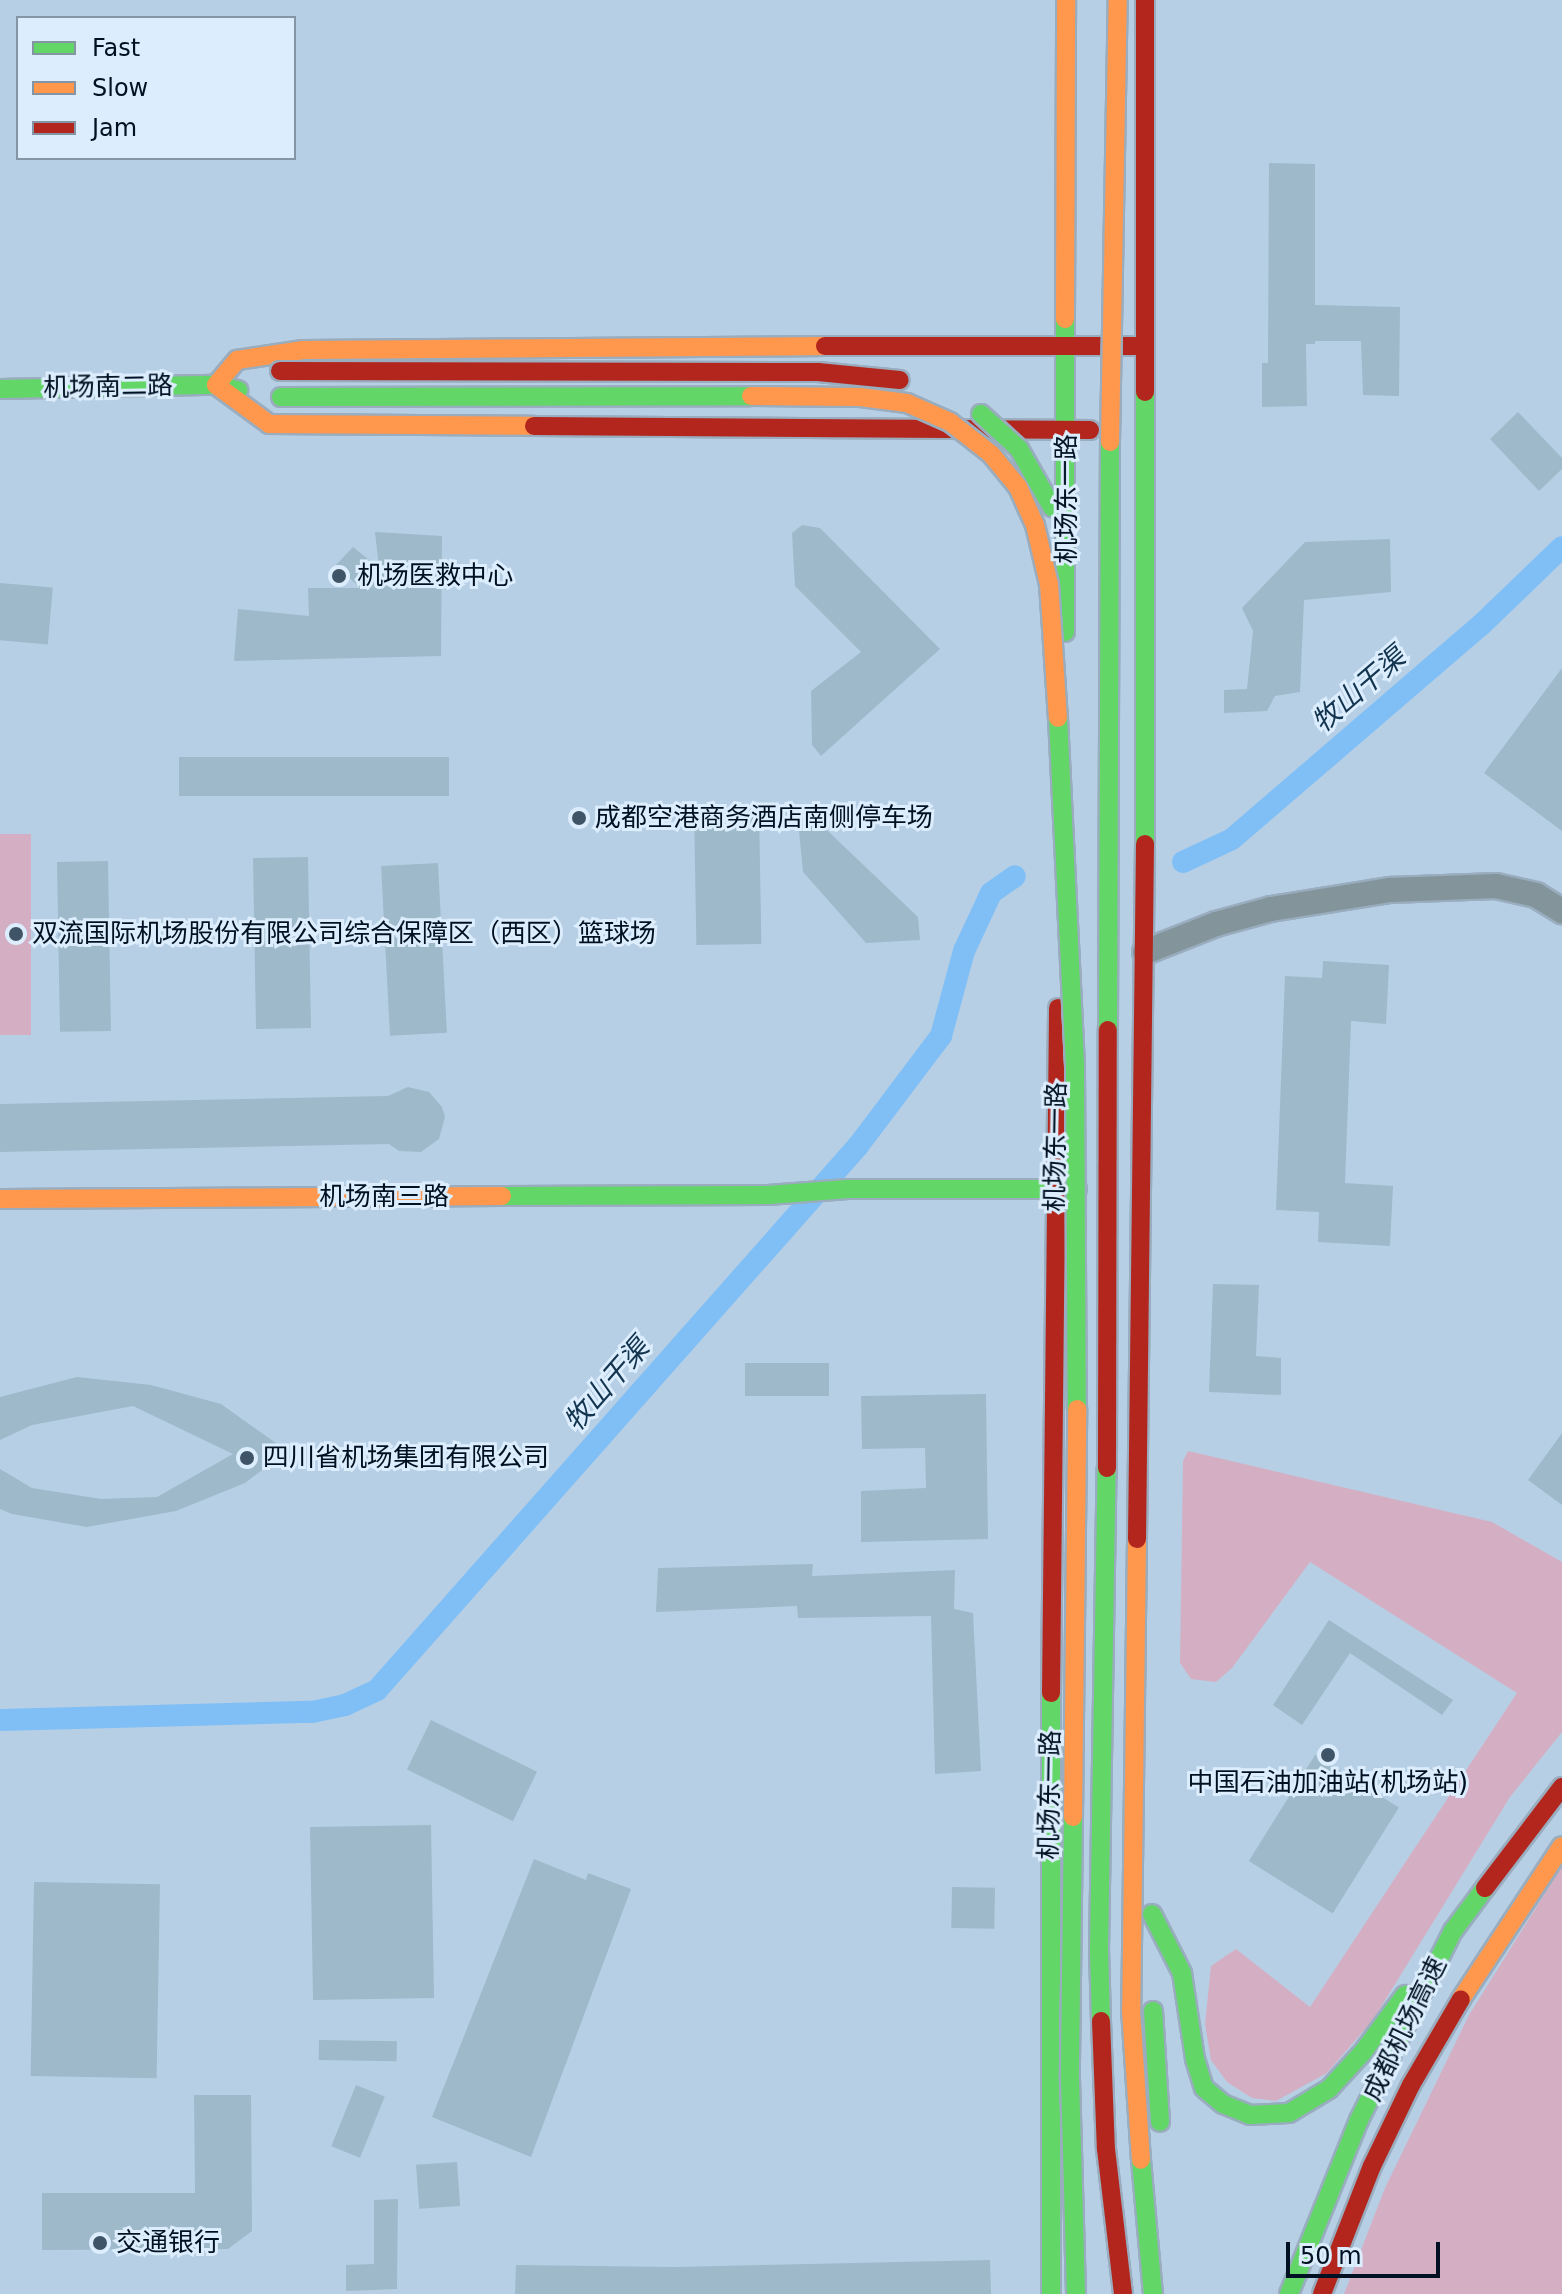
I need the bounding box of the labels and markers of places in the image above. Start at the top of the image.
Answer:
place label: 机场医救中心 [357,560,513,592]
marker: 机场医救中心 [328,565,350,587]
place label: 成都空港商务酒店南侧停车场 [595,802,933,834]
marker: 成都空港商务酒店南侧停车场 [570,809,588,827]
place label: 双流国际机场股份有限公司综合保障区（西区）篮球场 [32,918,656,950]
marker: 双流国际机场股份有限公司综合保障区（西区）篮球场 [7,925,25,943]
place label: 四川省机场集团有限公司 [263,1442,549,1474]
marker: 四川省机场集团有限公司 [238,1449,256,1467]
marker: 中国石油加油站(机场站) [1319,1746,1337,1764]
place label: 中国石油加油站(机场站) [1188,1767,1468,1799]
place label: 交通银行 [116,2227,220,2259]
marker: 交通银行 [91,2234,109,2252]

